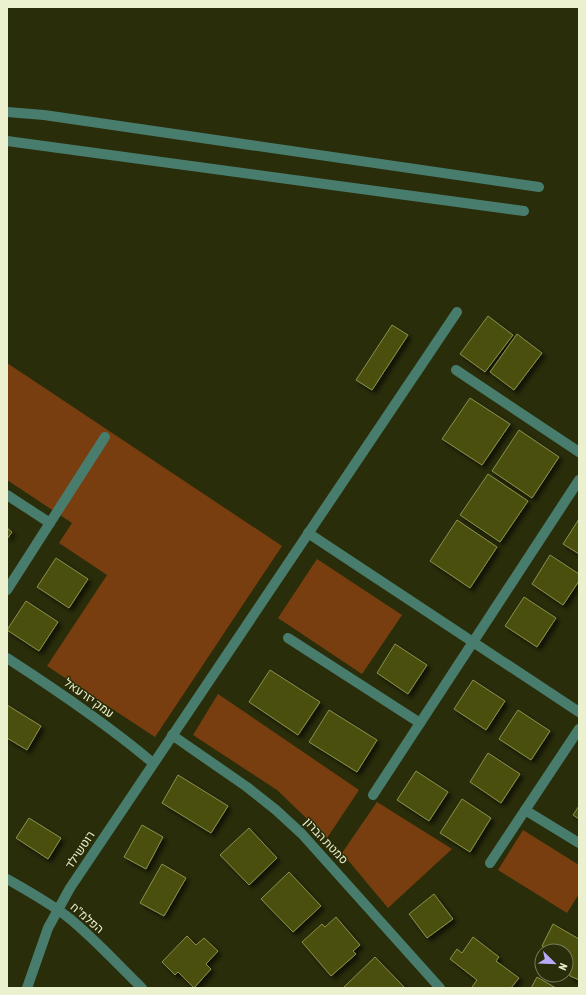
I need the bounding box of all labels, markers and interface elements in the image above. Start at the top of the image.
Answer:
street label: עמק יזרעאל [61,675,117,721]
street label: סמטת הברון [301,815,351,867]
street label: רוטשילד [62,829,98,871]
street label: הפלמ"ח [67,900,107,936]
north arrow [534,943,574,983]
text: N [556,962,570,972]

